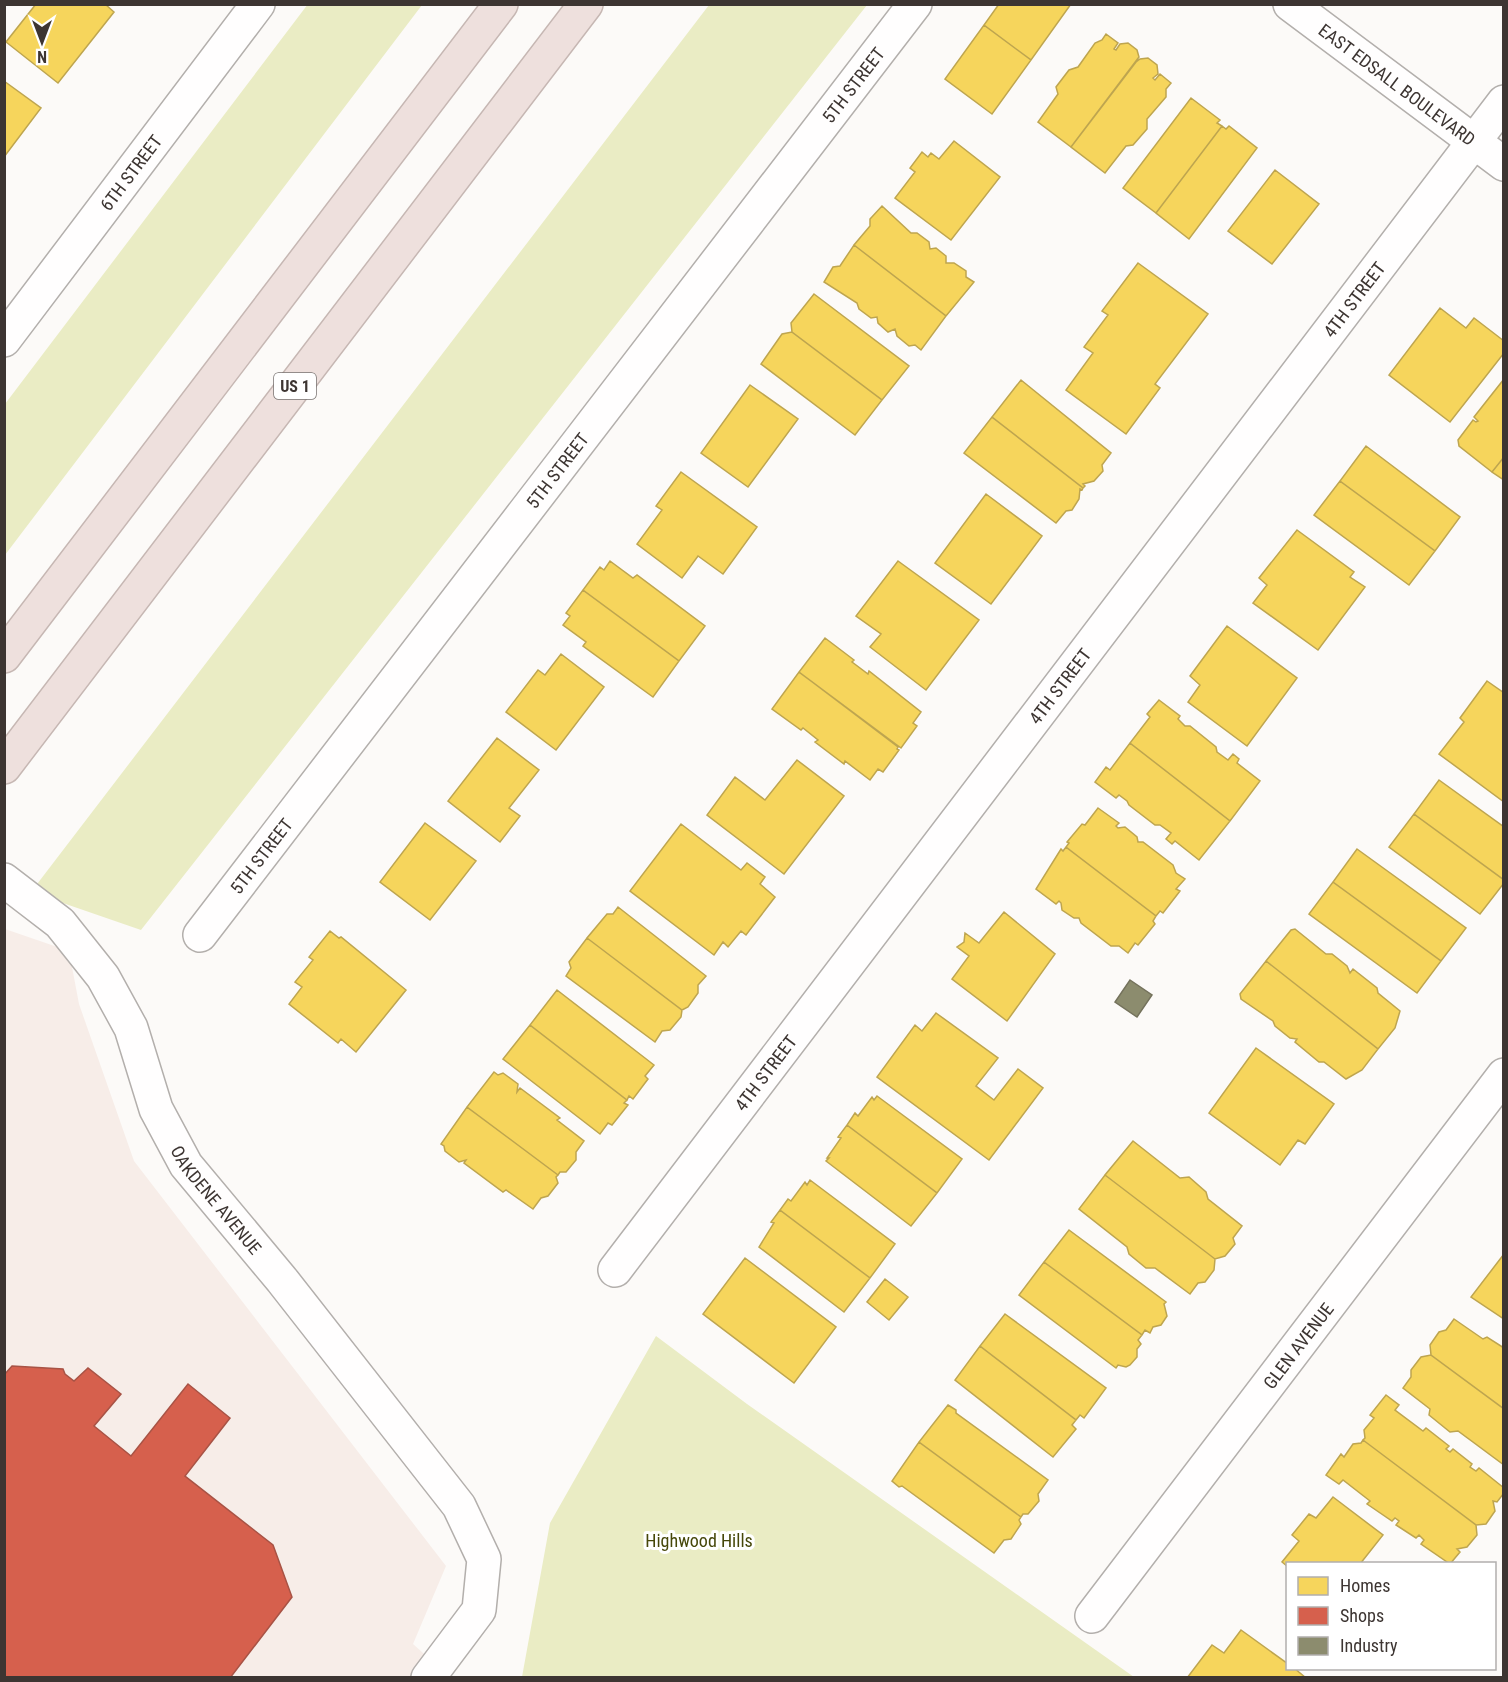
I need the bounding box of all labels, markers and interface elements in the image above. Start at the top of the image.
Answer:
north arrow [12,12,72,72]
street label: EAST EDSALL BOULEVARD [1315,19,1480,150]
street label: 5TH STREET [817,43,888,127]
text: N [37,47,47,66]
street label: 6TH STREET [95,131,166,214]
street label: 4TH STREET [1318,257,1389,341]
road number: US 1 [274,373,316,399]
street label: 5TH STREET [521,428,592,512]
street label: 4TH STREET [1024,644,1095,728]
street label: 5TH STREET [225,814,296,898]
street label: 4TH STREET [730,1031,801,1115]
street label: OAKDENE AVENUE [167,1142,266,1258]
street label: GLEN AVENUE [1259,1298,1337,1393]
park label: Highwood Hills [645,1530,753,1551]
legend [1286,1562,1496,1670]
text: Homes [1340,1575,1390,1596]
text: Shops [1340,1605,1384,1626]
text: Industry [1340,1635,1398,1656]

